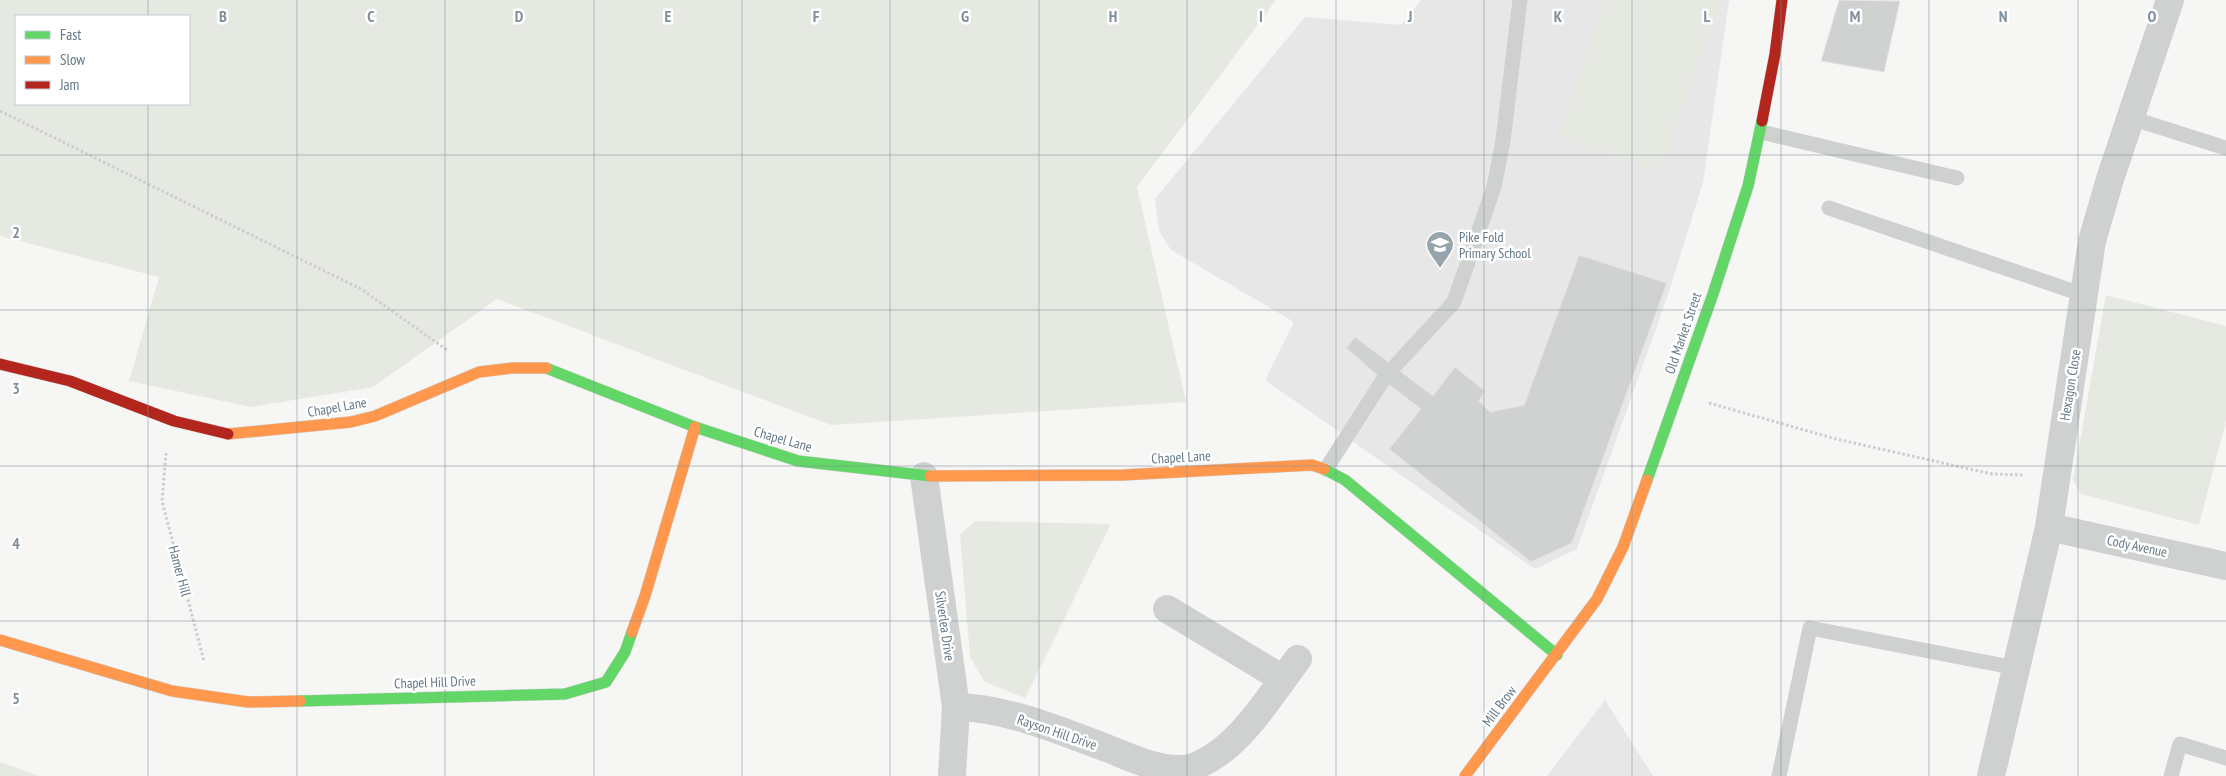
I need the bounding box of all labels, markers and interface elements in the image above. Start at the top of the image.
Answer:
text: B [219,6,227,26]
text: C [367,6,375,26]
text: D [515,6,524,26]
text: E [665,6,672,26]
text: F [813,6,820,26]
text: G [961,6,969,26]
text: H [1109,6,1117,26]
text: I [1259,6,1263,26]
text: J [1407,6,1412,26]
text: K [1554,6,1563,26]
text: L [1704,6,1711,26]
text: M [1850,6,1860,26]
text: N [1999,6,2007,26]
text: O [2148,6,2157,26]
legend [15,15,190,105]
text: Fast [60,25,81,44]
text: Slow [60,50,85,69]
text: Jam [59,75,79,94]
text: 2 [12,222,20,242]
place label: Pike Fold Primary School [1459,228,1531,262]
school or university icon: Pike Fold Primary School [1425,230,1455,269]
street label: Old Market Street [1661,290,1705,376]
street label: Hexagon Close [2055,348,2085,422]
text: 3 [12,378,20,398]
street label: Chapel Lane [306,393,368,421]
street label: Chapel Lane [752,422,814,456]
street label: Chapel Lane [1151,446,1211,468]
street label: Cody Avenue [2105,531,2169,561]
text: 4 [12,533,20,553]
street label: Hamer Hill [165,544,196,599]
street label: Silverlea Drive [931,590,959,662]
street label: Chapel Hill Drive [394,672,476,692]
street label: Mill Brow [1478,682,1520,730]
text: 5 [12,688,20,708]
street label: Rayson Hill Drive [1015,710,1099,754]

